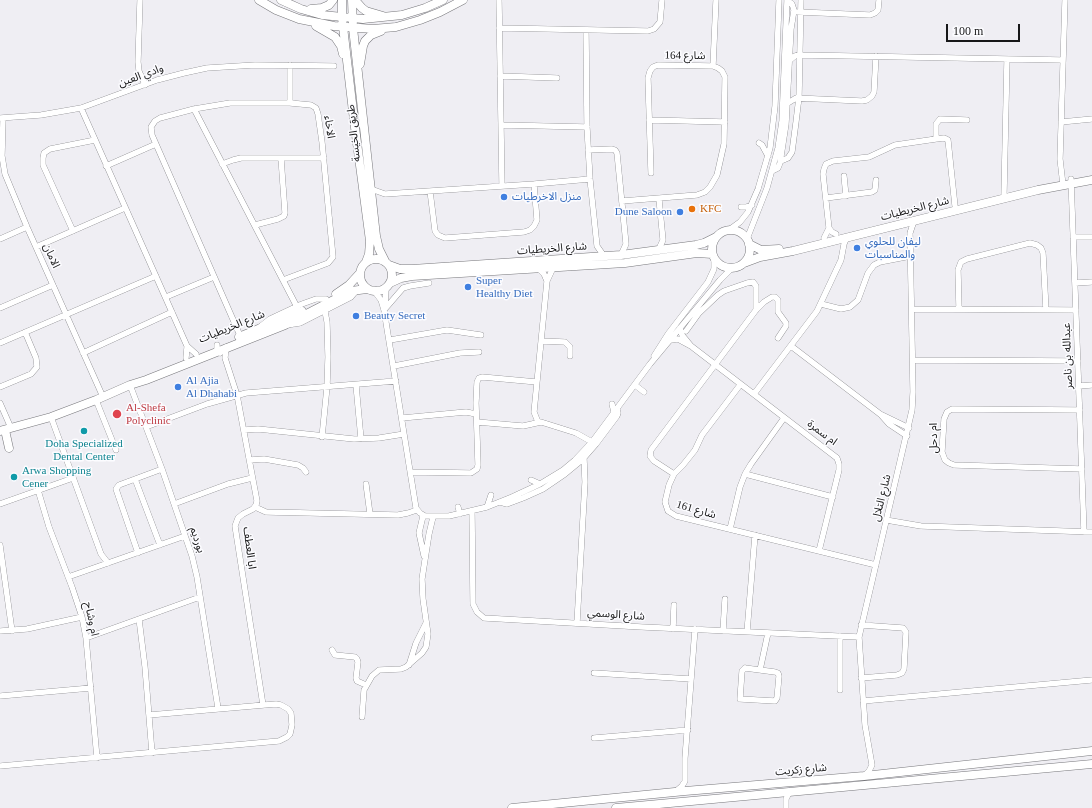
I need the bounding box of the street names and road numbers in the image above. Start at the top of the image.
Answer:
street label: شارع 164 [665,49,705,63]
street label: وادي العين [117,62,165,90]
street label: طريق الخيسة [344,104,364,162]
street label: الاخاء [321,115,337,139]
street label: شارع الخريطيات [879,194,951,224]
street label: شارع الخريطيات [517,240,587,258]
street label: الامان [40,242,62,270]
street label: شارع الخريطيات [197,308,267,346]
street label: عبدالله بن ناصر [1060,323,1076,389]
street label: ام سمرة [804,417,840,449]
street label: ام دحل [927,423,941,453]
street label: شارع التلال [870,473,894,523]
street label: شارع 161 [675,498,717,522]
street label: بورديم [187,525,207,555]
street label: ابا العطف [240,526,258,570]
street label: ام وشاح [81,601,101,637]
street label: شارع الوسمي [587,606,645,624]
street label: شارع زكريت [775,761,827,779]

